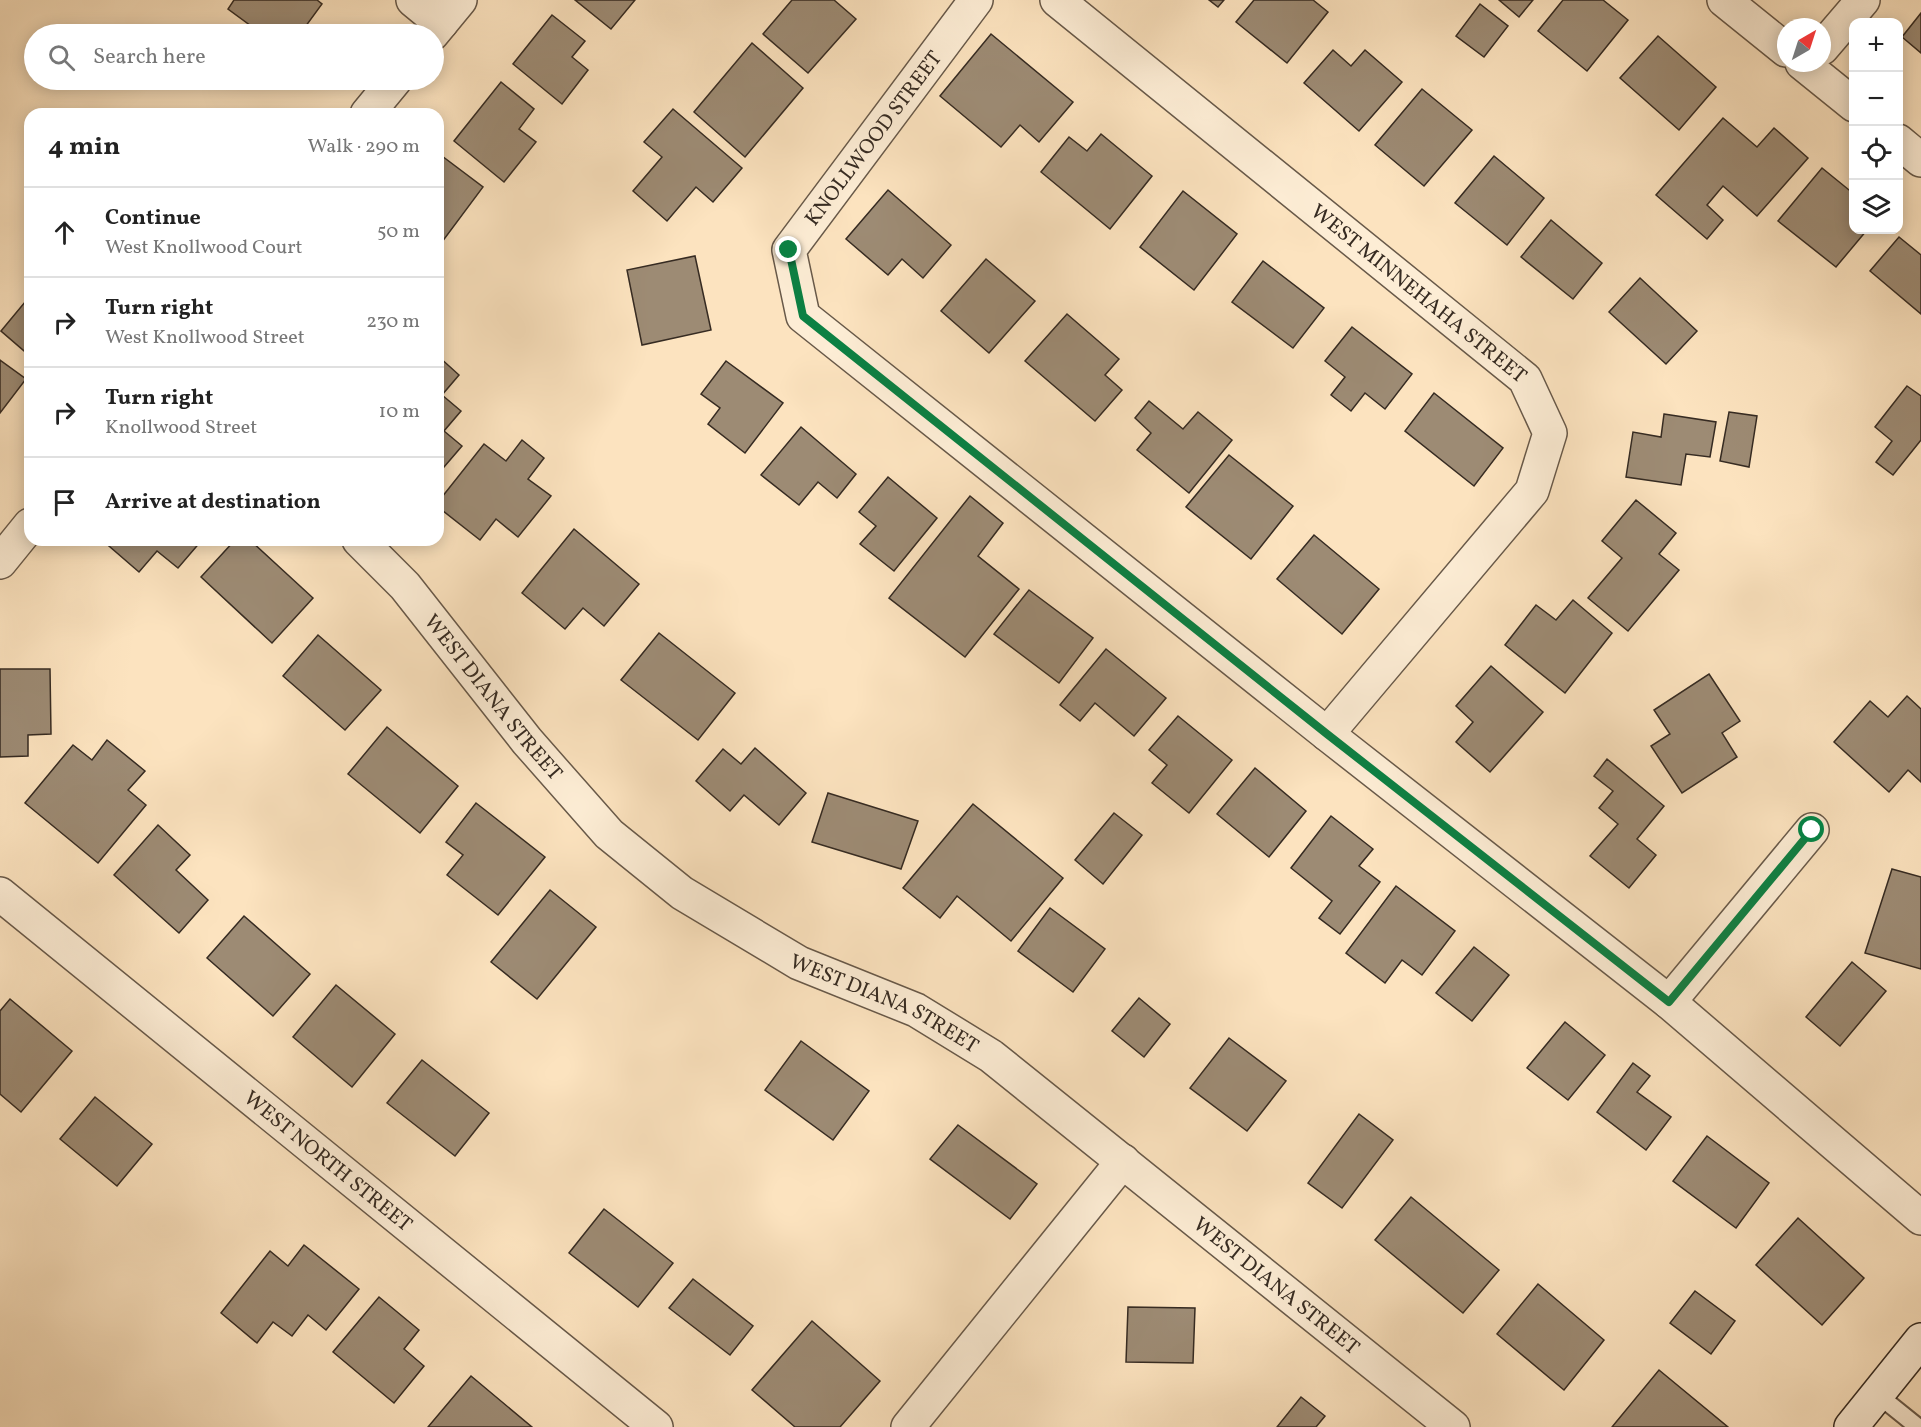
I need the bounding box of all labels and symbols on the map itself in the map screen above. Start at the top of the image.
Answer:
north arrow [1777,18,1831,72]
street label: KNOLLWOOD STREET [799,45,950,232]
street label: WEST MINNEHAHA STREET [1304,198,1532,391]
route end [775,236,801,262]
street label: WEST DIANA STREET [416,609,568,787]
route start [1798,816,1824,842]
street label: WEST DIANA STREET [785,948,984,1061]
street label: WEST NORTH STREET [237,1084,418,1239]
street label: WEST DIANA STREET [1186,1211,1365,1362]

